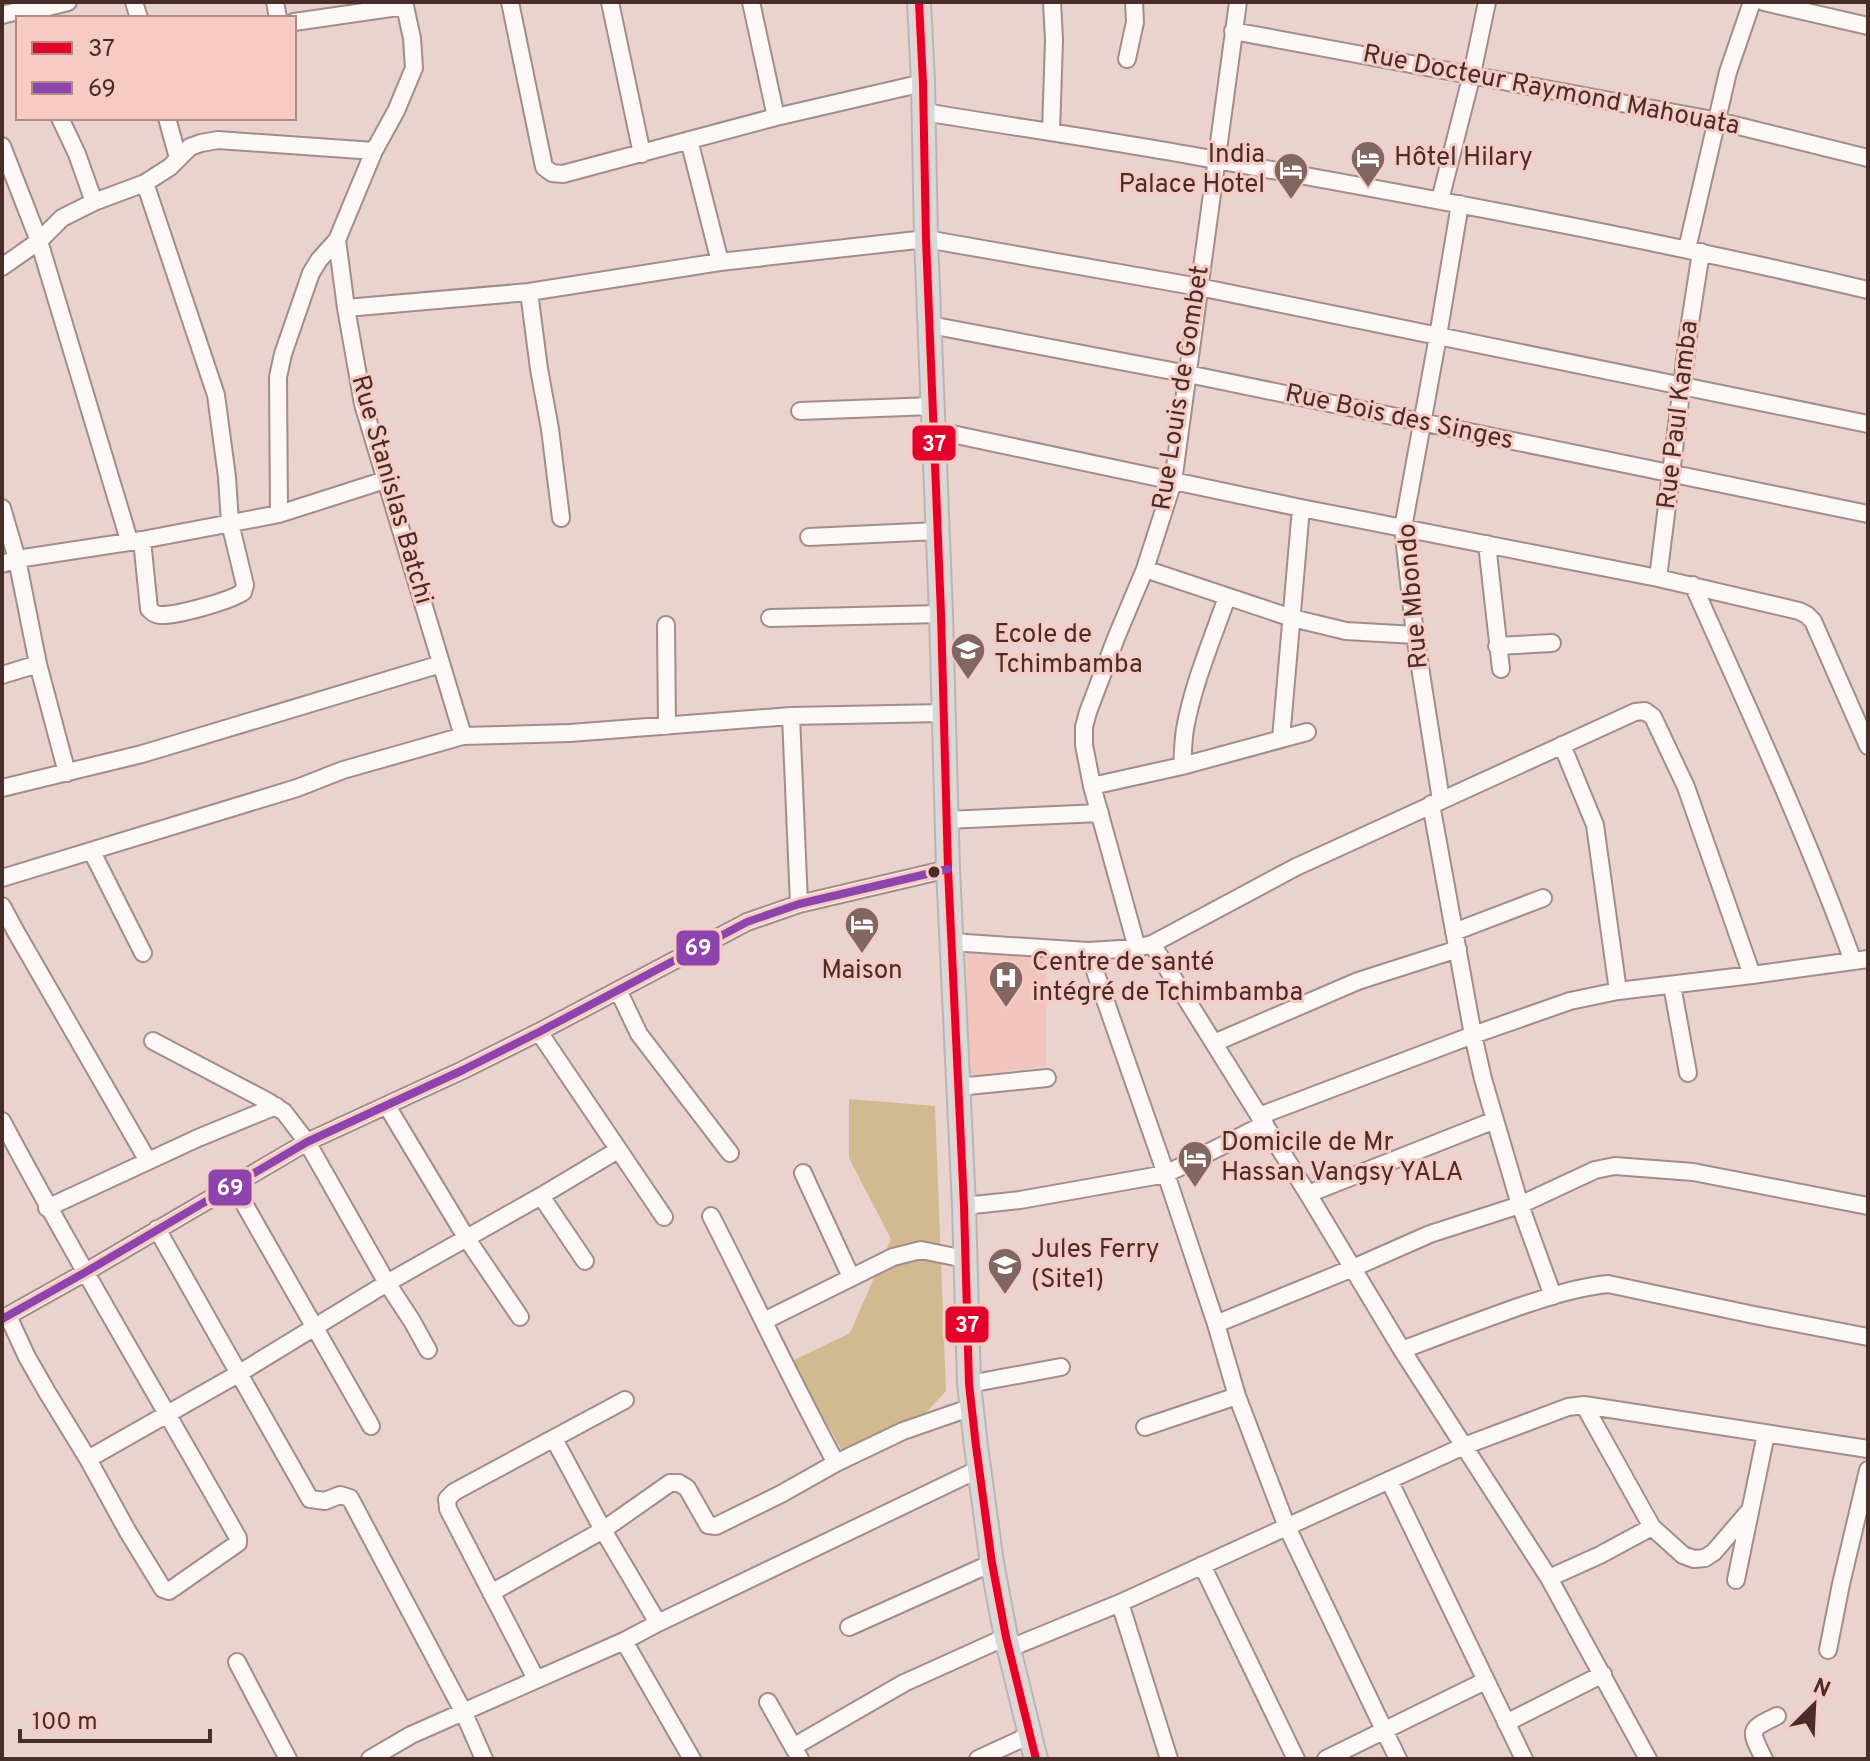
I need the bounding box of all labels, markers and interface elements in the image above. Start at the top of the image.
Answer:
legend [16,16,296,120]
text: 37 [88,35,115,65]
street label: Rue Docteur Raymond Mahouata [1360,38,1742,144]
text: 69 [88,75,116,105]
place label: India Palace Hotel [1118,139,1265,202]
hotel icon: Hôtel Hilary [1349,139,1387,189]
place label: Hôtel Hilary [1394,142,1533,175]
hotel icon: India Palace Hotel [1272,151,1310,201]
street label: Rue Louis de Gombet [1146,263,1218,513]
street label: Rue Paul Kamba [1651,319,1707,511]
street label: Rue Stanislas Batchi [342,372,440,608]
street label: Rue Bois des Singes [1282,378,1516,458]
line badge: 37 [911,424,957,462]
text: 37 [922,432,946,459]
street label: Rue Mbondo [1391,522,1437,670]
place label: Ecole de Tchimbamba [994,619,1143,682]
school or university icon: Ecole de Tchimbamba [949,631,987,681]
unlabelled marker [926,864,942,880]
hotel icon: Maison [843,905,881,955]
line badge: 69 [675,929,721,967]
text: 69 [684,936,712,963]
place label: Centre de santé intégré de Tchimbamba [1032,947,1303,1010]
place label: Maison [821,955,903,988]
hospital icon: Centre de santé intégré de Tchimbamba [987,959,1025,1009]
place label: Domicile de Mr Hassan Vangsy YALA [1221,1127,1463,1190]
hotel icon: Domicile de Mr Hassan Vangsy YALA [1176,1139,1214,1189]
line badge: 69 [207,1168,253,1207]
text: 69 [216,1176,244,1203]
place label: Jules Ferry (Site1) [1031,1234,1160,1297]
school or university icon: Jules Ferry (Site1) [986,1246,1024,1296]
line badge: 37 [944,1305,990,1344]
text: 37 [955,1313,979,1340]
north arrow [1774,1665,1854,1745]
text: N [1808,1673,1834,1705]
scale bar [20,1693,210,1743]
text: 100 m [32,1708,98,1738]

